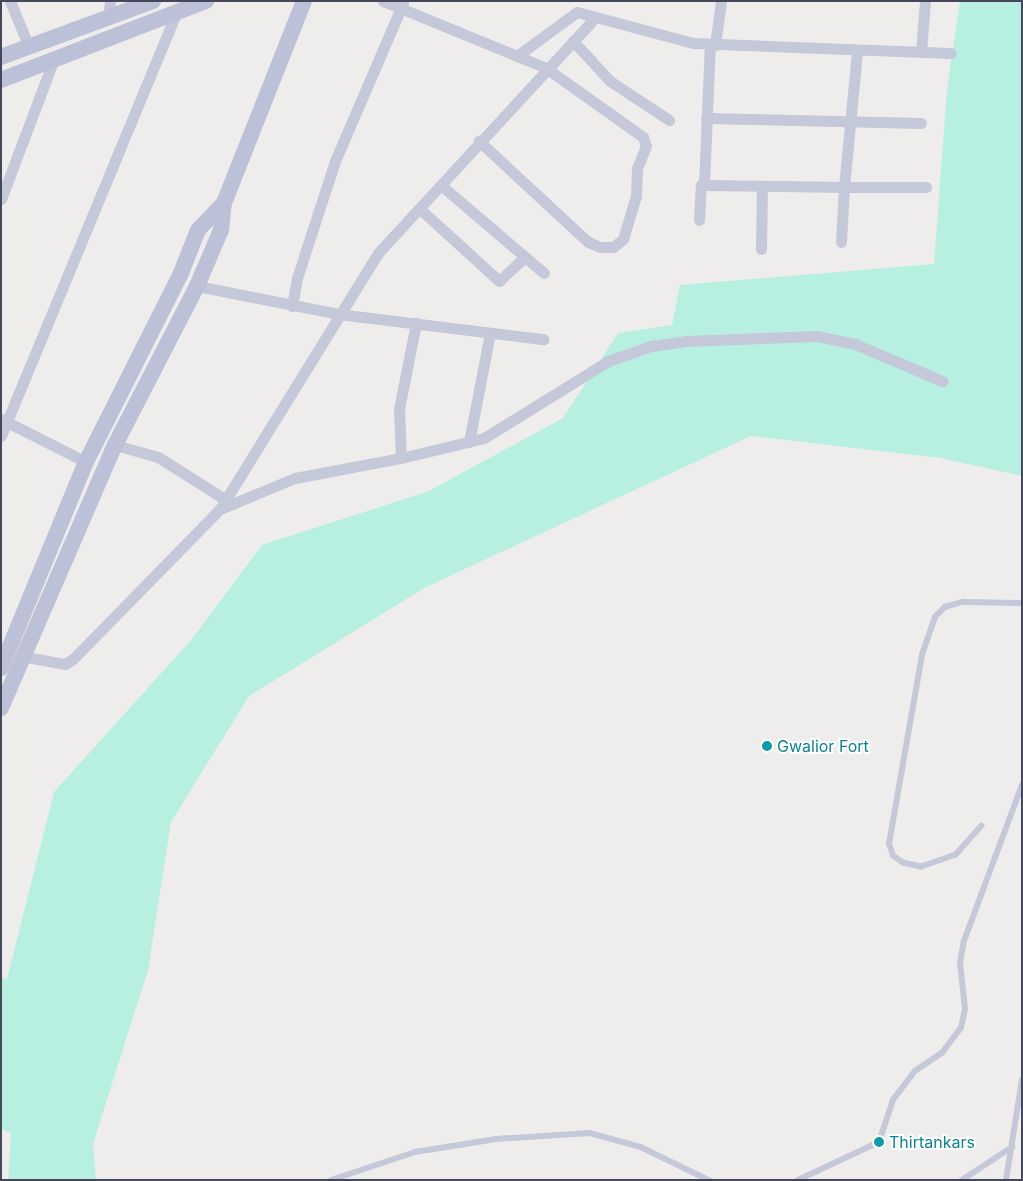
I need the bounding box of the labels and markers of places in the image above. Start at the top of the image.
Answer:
place label: Gwalior Fort [777,736,869,756]
marker: Gwalior Fort [761,740,773,752]
place label: Thirtankars [889,1132,975,1152]
marker: Thirtankars [873,1136,885,1148]

